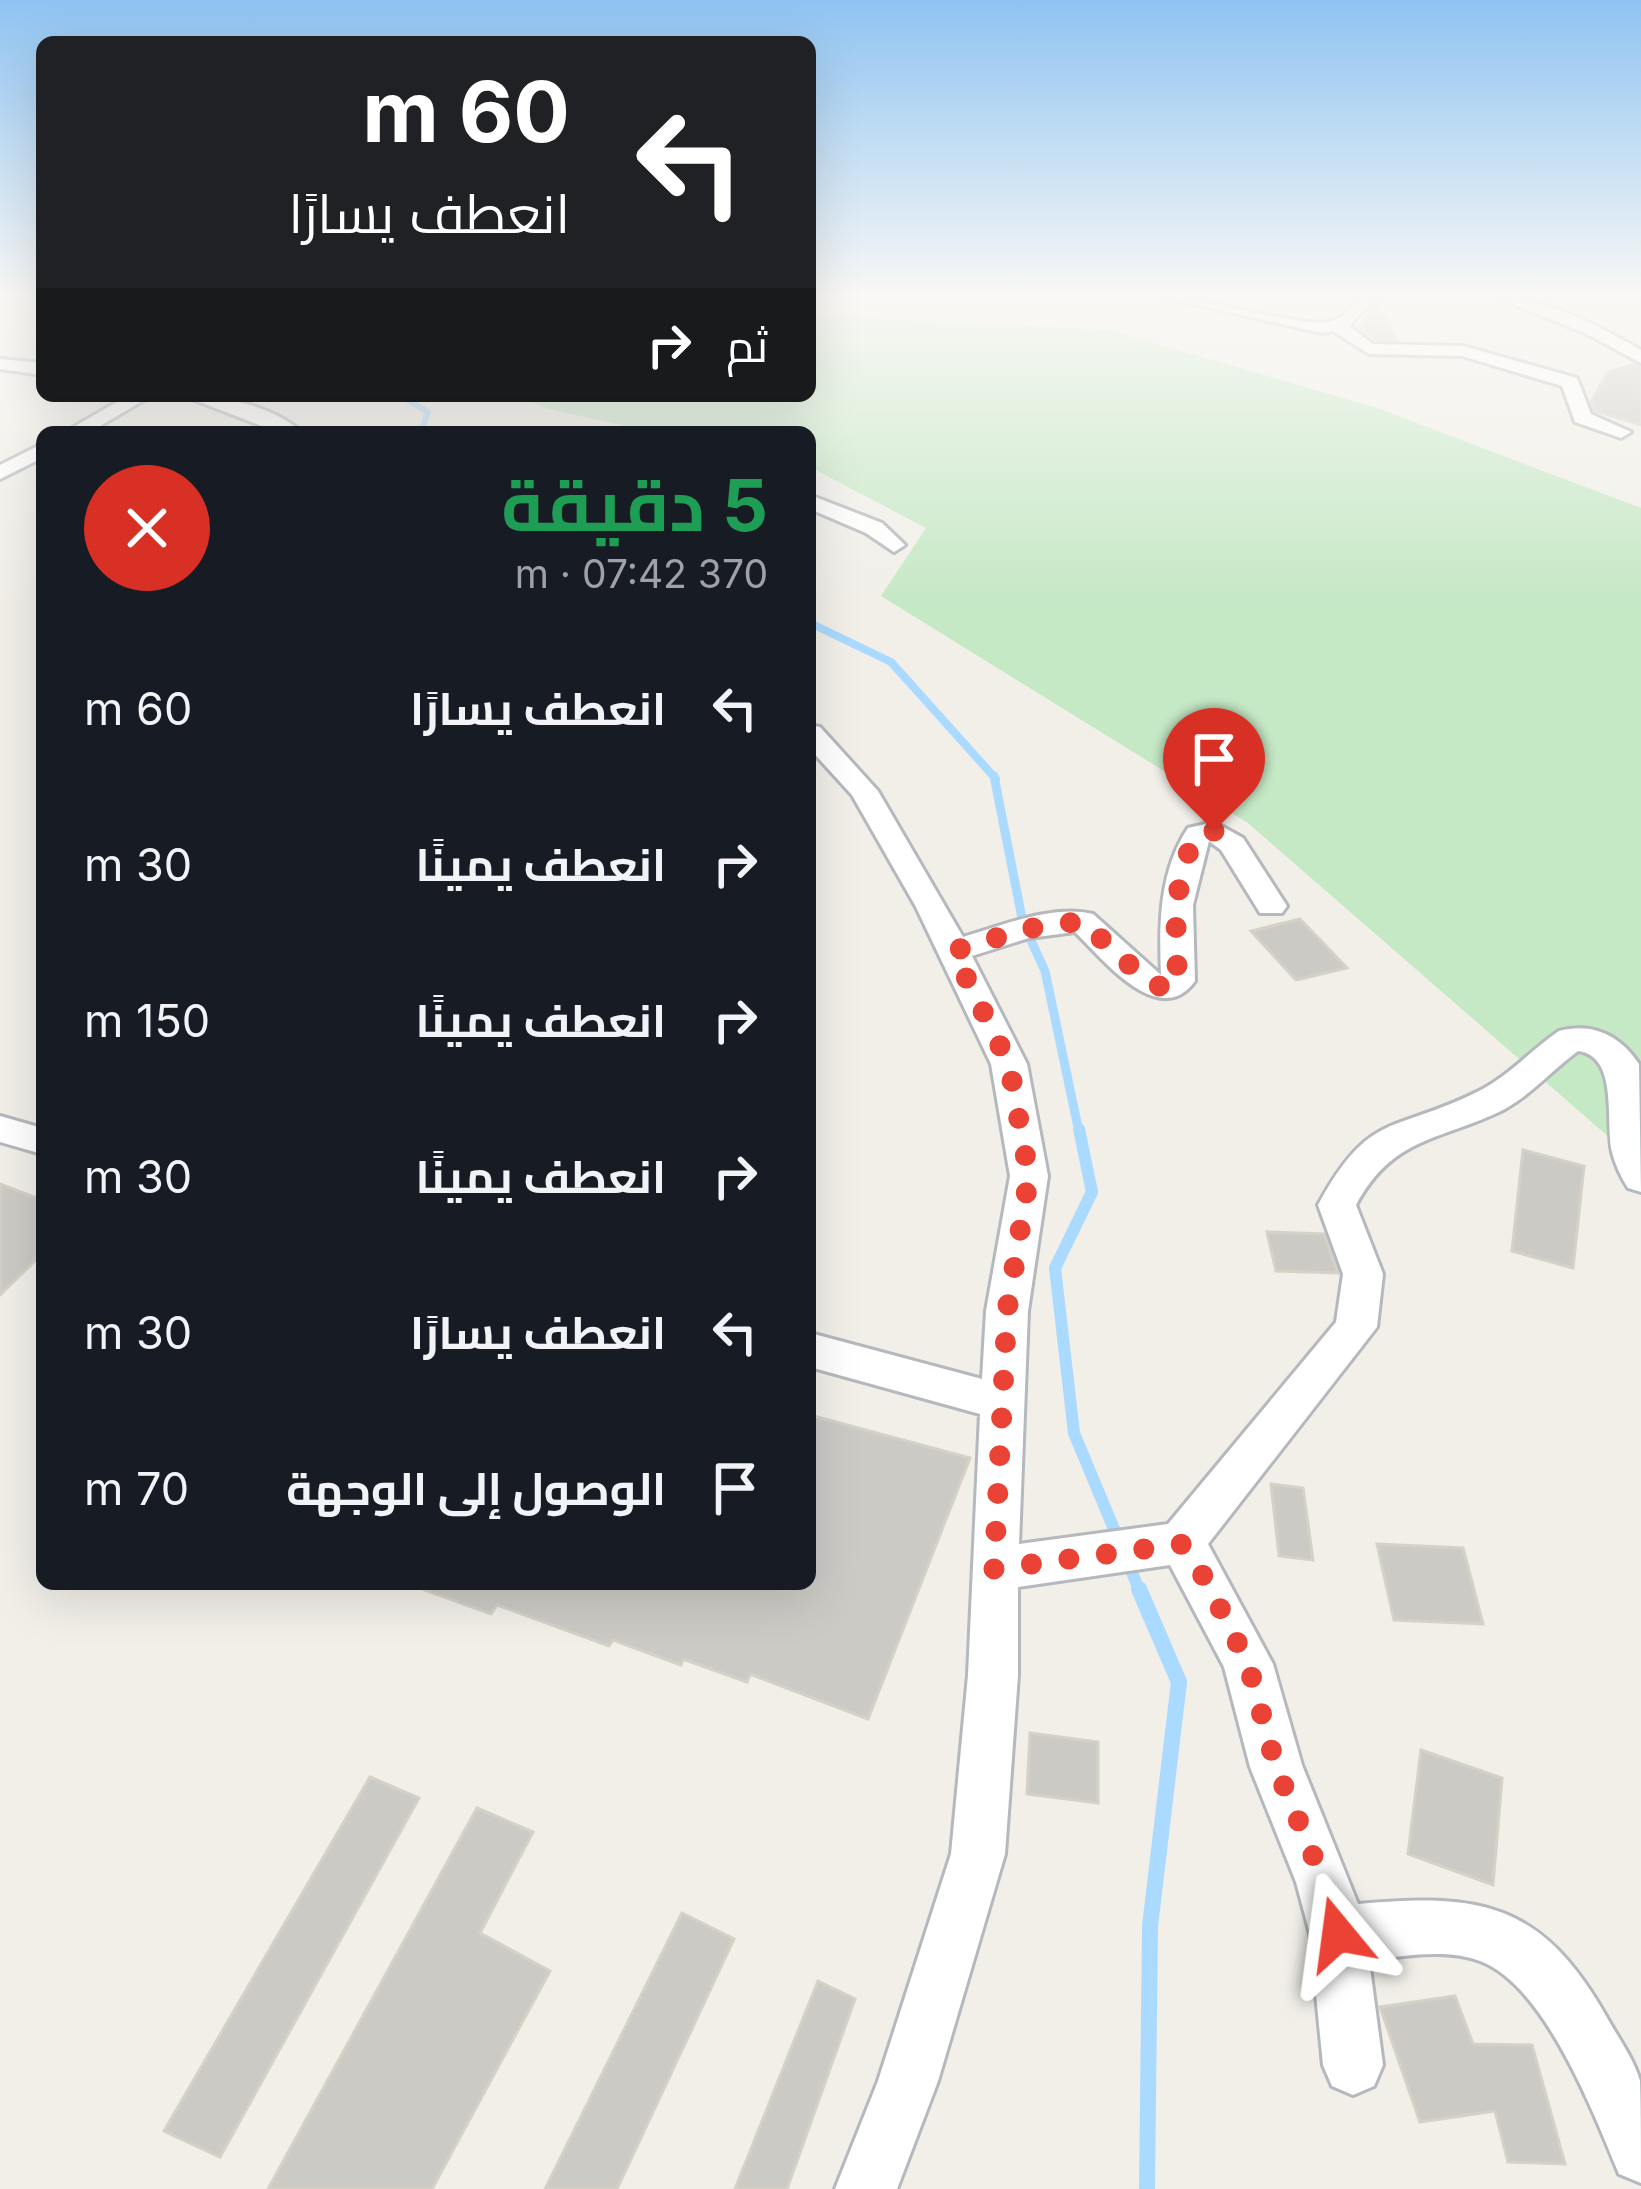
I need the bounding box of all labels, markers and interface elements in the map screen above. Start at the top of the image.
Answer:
text: 60 m [362,61,570,162]
icon: left [612,84,768,240]
text: انعطف يسارًا [289,181,570,246]
icon: right [636,312,702,378]
text: ثم [726,318,768,373]
text: 5 دقيقة [501,461,768,548]
button: close [84,465,210,591]
text: 370 m · 07:42 [515,550,768,597]
icon: left [702,675,768,741]
text: 60 m [84,681,192,736]
text: انعطف يسارًا [410,681,666,736]
pin [1163,708,1265,831]
icon: arrive [1181,726,1247,792]
icon: right [702,831,768,897]
text: 30 m [84,837,192,892]
text: انعطف يمينًا [415,837,666,892]
icon: right [702,987,768,1053]
text: 150 m [84,993,210,1048]
text: انعطف يمينًا [415,993,666,1048]
icon: right [702,1143,768,1209]
text: 30 m [84,1149,192,1204]
text: انعطف يمينًا [415,1149,666,1204]
icon: left [702,1299,768,1365]
text: 30 m [84,1305,192,1360]
text: انعطف يسارًا [410,1305,666,1360]
icon: arrive [702,1455,768,1521]
text: 70 m [84,1461,189,1516]
text: الوصول إلى الوجهة [286,1461,666,1516]
position arrow [1275,1871,1401,1997]

